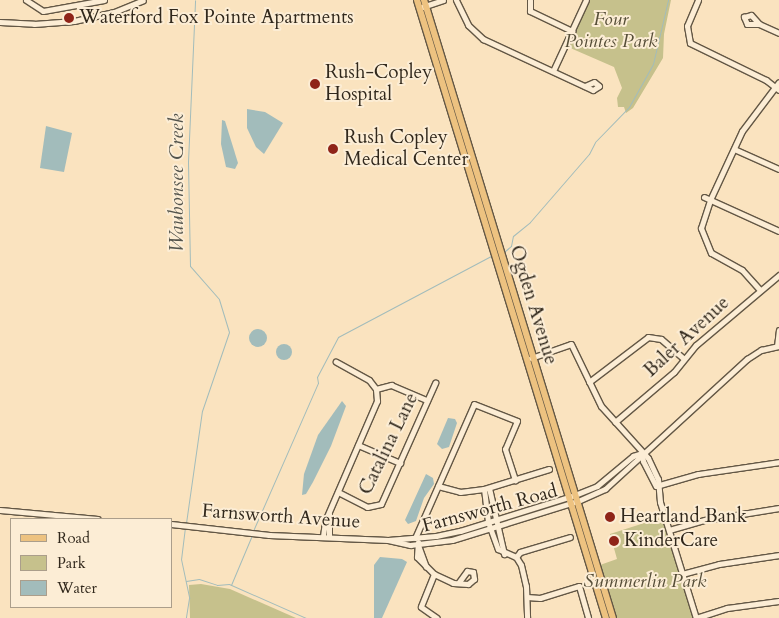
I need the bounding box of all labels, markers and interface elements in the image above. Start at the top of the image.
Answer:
place label: Waterford Fox Pointe Apartments [79,7,354,29]
park label: Four Pointes Park [565,9,657,53]
marker: Waterford Fox Pointe Apartments [63,12,75,24]
place label: Rush-Copley Hospital [325,62,432,106]
marker: Rush-Copley Hospital [309,78,321,90]
water label: Waubonsee Creek [164,114,188,252]
place label: Rush Copley Medical Center [344,127,468,171]
marker: Rush Copley Medical Center [326,142,340,156]
street label: Ogden Avenue [504,243,562,367]
street label: Baler Avenue [640,292,734,382]
street label: Catalina Lane [355,389,423,499]
street label: Farnsworth Road [420,480,560,538]
street label: Farnsworth Avenue [201,500,361,534]
place label: Heartland Bank [620,506,747,528]
marker: Heartland Bank [604,511,616,523]
legend [10,518,172,608]
text: Road [57,528,90,548]
place label: KinderCare [624,530,718,552]
marker: KinderCare [608,535,620,547]
text: Park [57,553,86,573]
park label: Summerlin Park [584,571,706,593]
text: Water [57,578,97,598]

